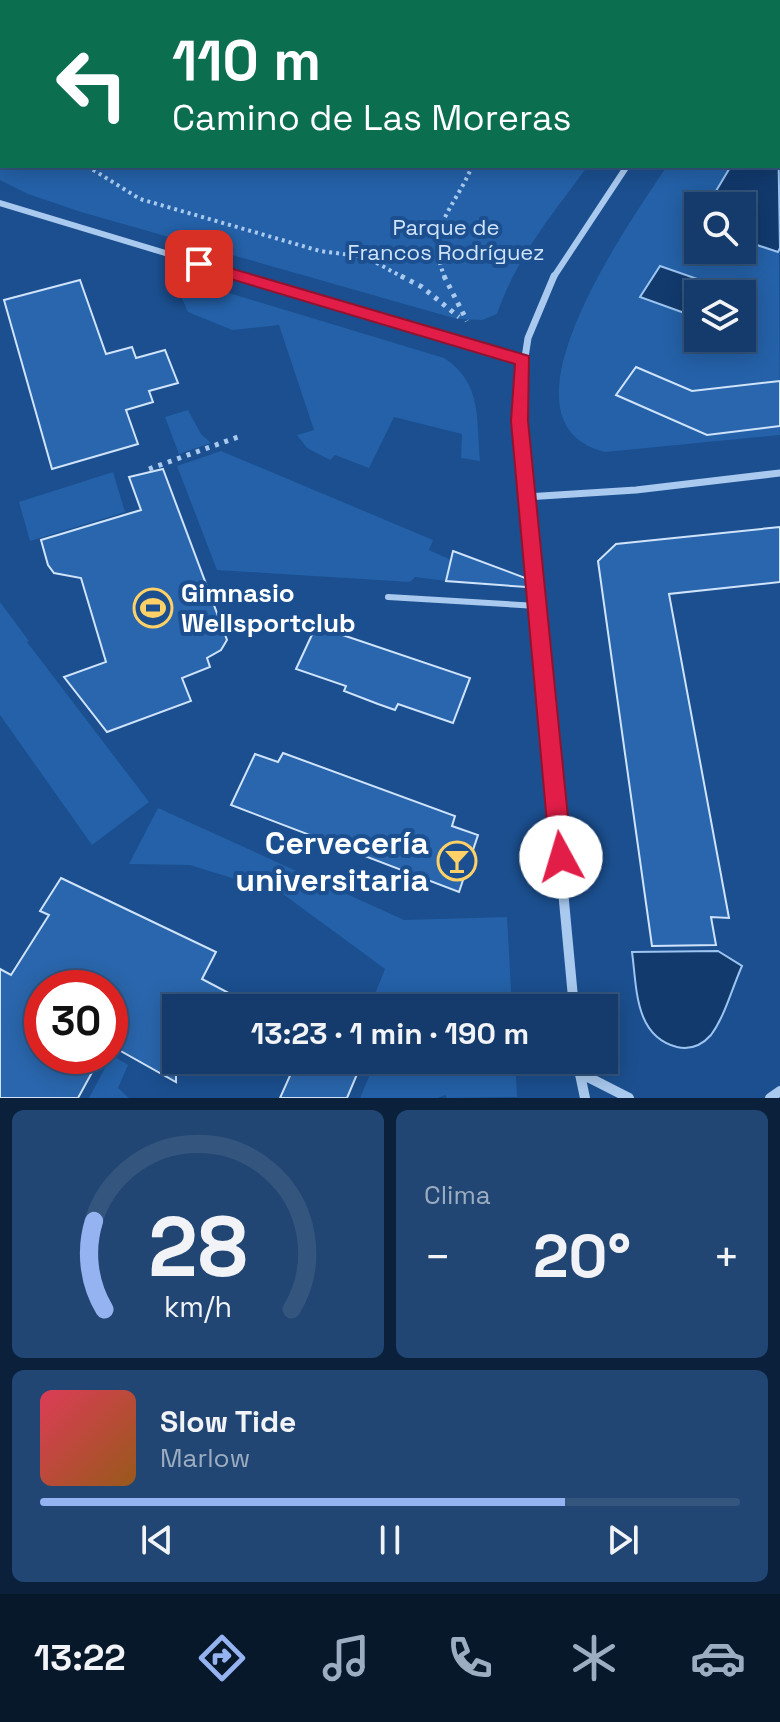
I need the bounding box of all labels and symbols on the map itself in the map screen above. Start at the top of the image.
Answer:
park label: Parque de Francos Rodríguez [348,213,544,266]
pin [165,230,233,298]
place label: Gimnasio Wellsportclub [181,576,356,640]
sports icon: Gimnasio Wellsportclub [132,587,174,629]
position arrow [519,815,603,899]
place label: Cervecería universitaria [235,823,429,900]
bar icon: Cervecería universitaria [436,840,478,882]
speed limit sign: 30 [24,970,128,1074]

